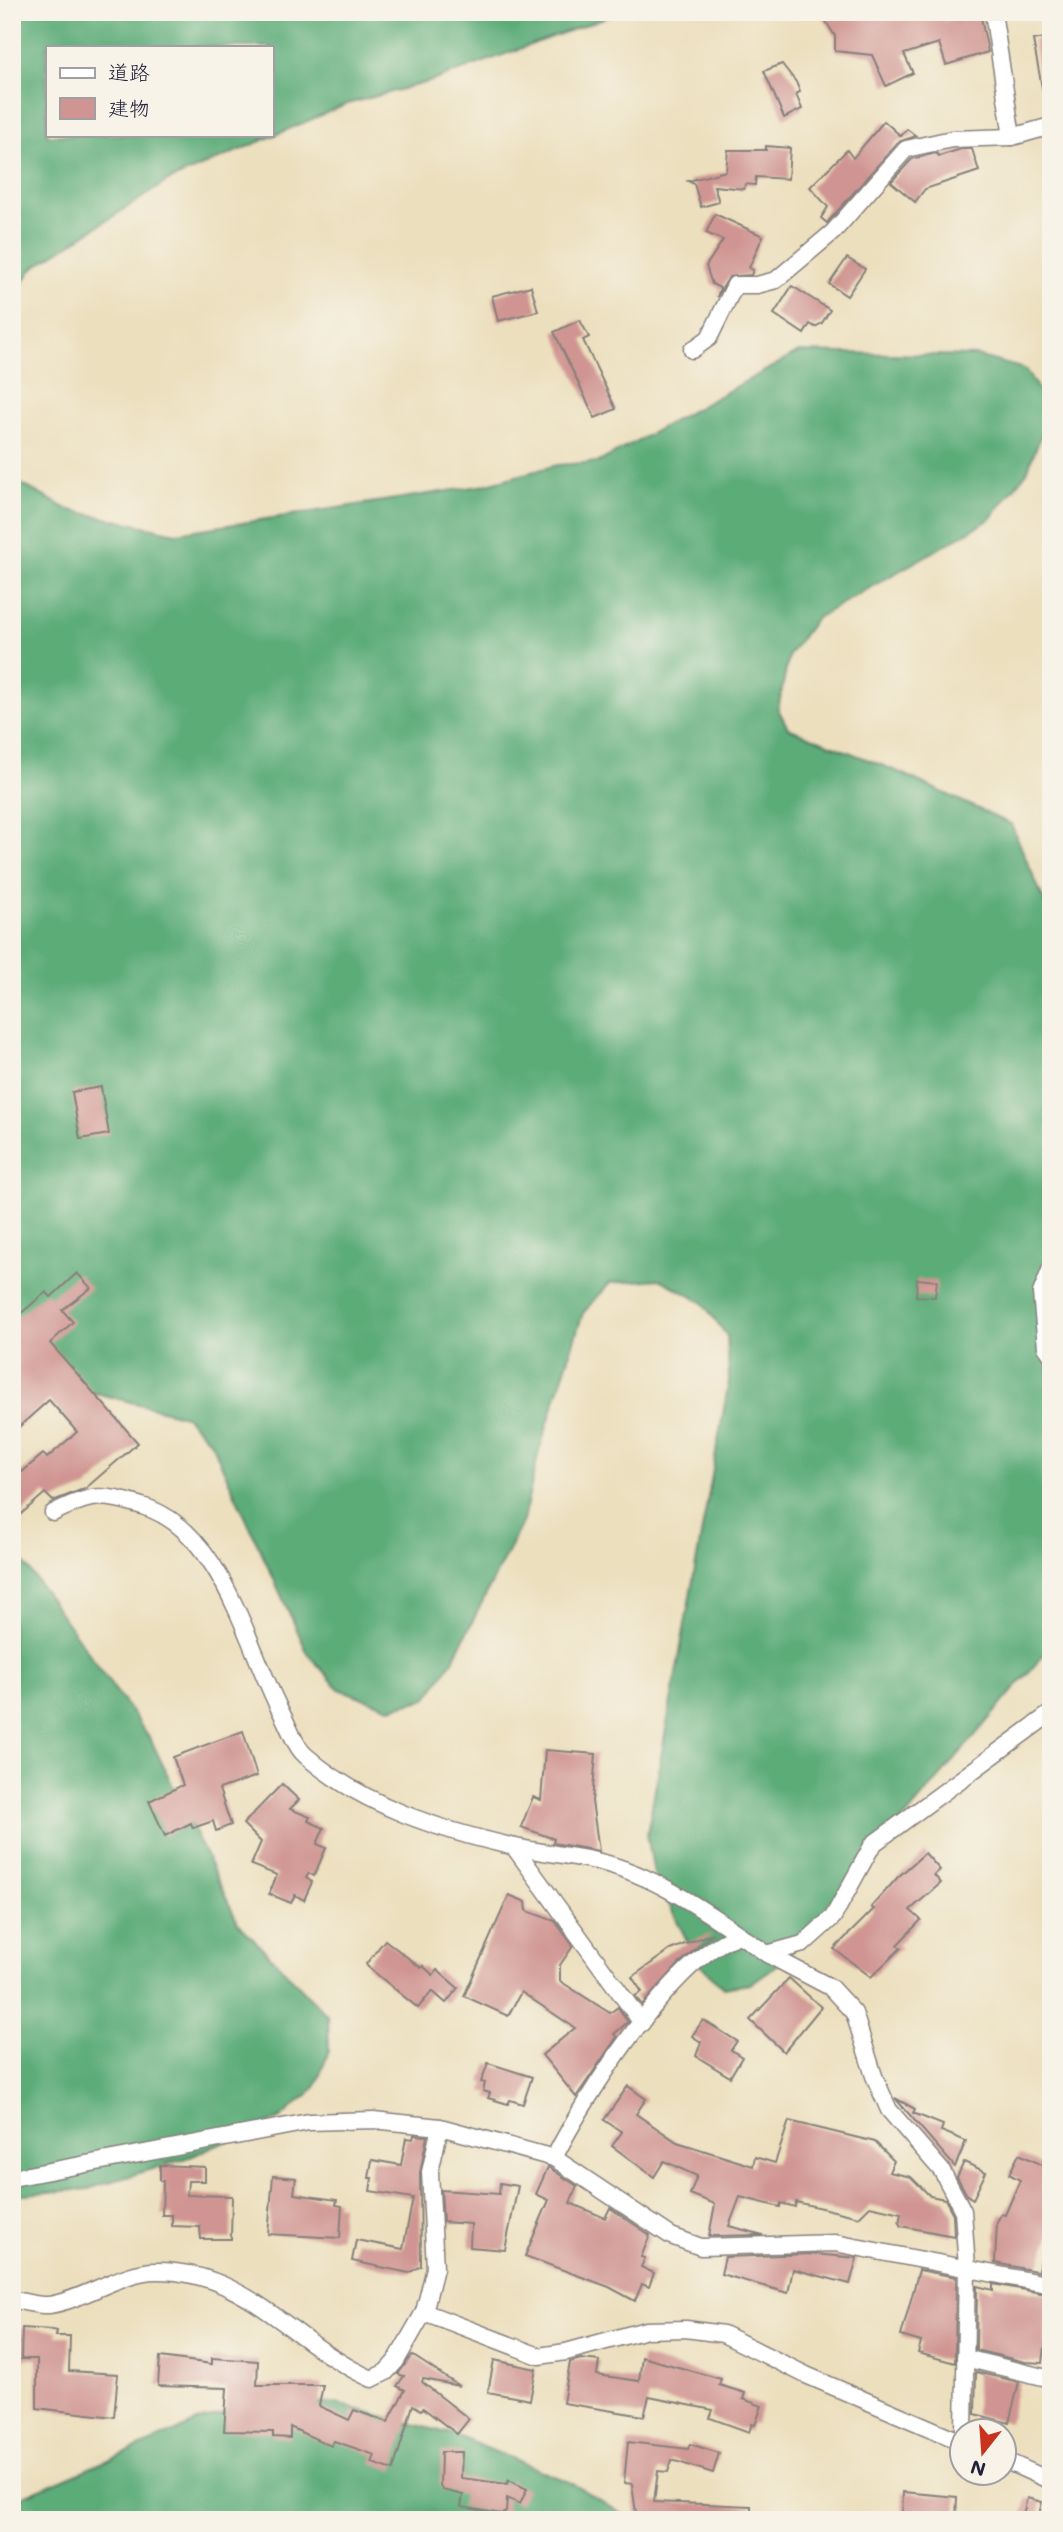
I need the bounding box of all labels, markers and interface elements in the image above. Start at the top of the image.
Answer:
legend [46,46,273,136]
text: 道路 [108,58,150,85]
text: 建物 [108,94,150,121]
north arrow [948,2416,1018,2486]
text: N [967,2455,988,2483]

